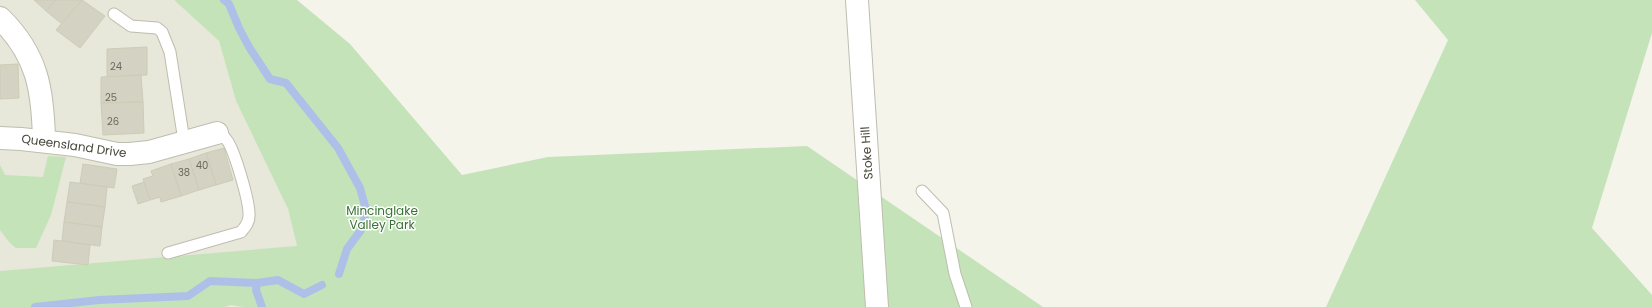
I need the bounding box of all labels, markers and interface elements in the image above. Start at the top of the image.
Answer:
house number: 24 [110,59,122,74]
house number: 25 [105,90,117,105]
house number: 26 [107,114,119,129]
street label: Stoke Hill [856,126,877,180]
street label: Queensland Drive [20,130,128,161]
house number: 40 [196,158,208,173]
house number: 38 [178,165,190,180]
park label: Mincinglake Valley Park [346,202,418,233]

